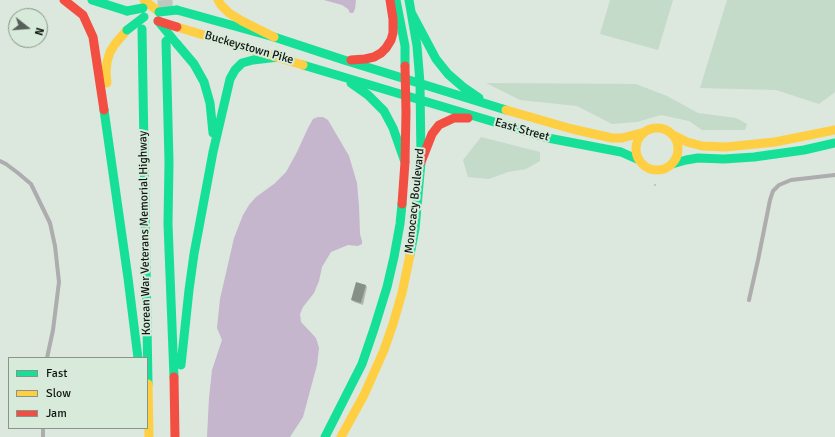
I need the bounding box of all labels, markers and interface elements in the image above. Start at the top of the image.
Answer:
north arrow [8,8,48,48]
text: N [32,26,46,37]
street label: Buckeystown Pike [203,28,295,68]
street label: East Street [493,115,551,145]
street label: Korean War Veterans Memorial Highway [136,131,154,335]
street label: Monocacy Boulevard [402,148,428,254]
legend [8,357,148,429]
text: Fast [46,366,67,381]
text: Slow [46,386,71,401]
text: Jam [46,406,67,421]

